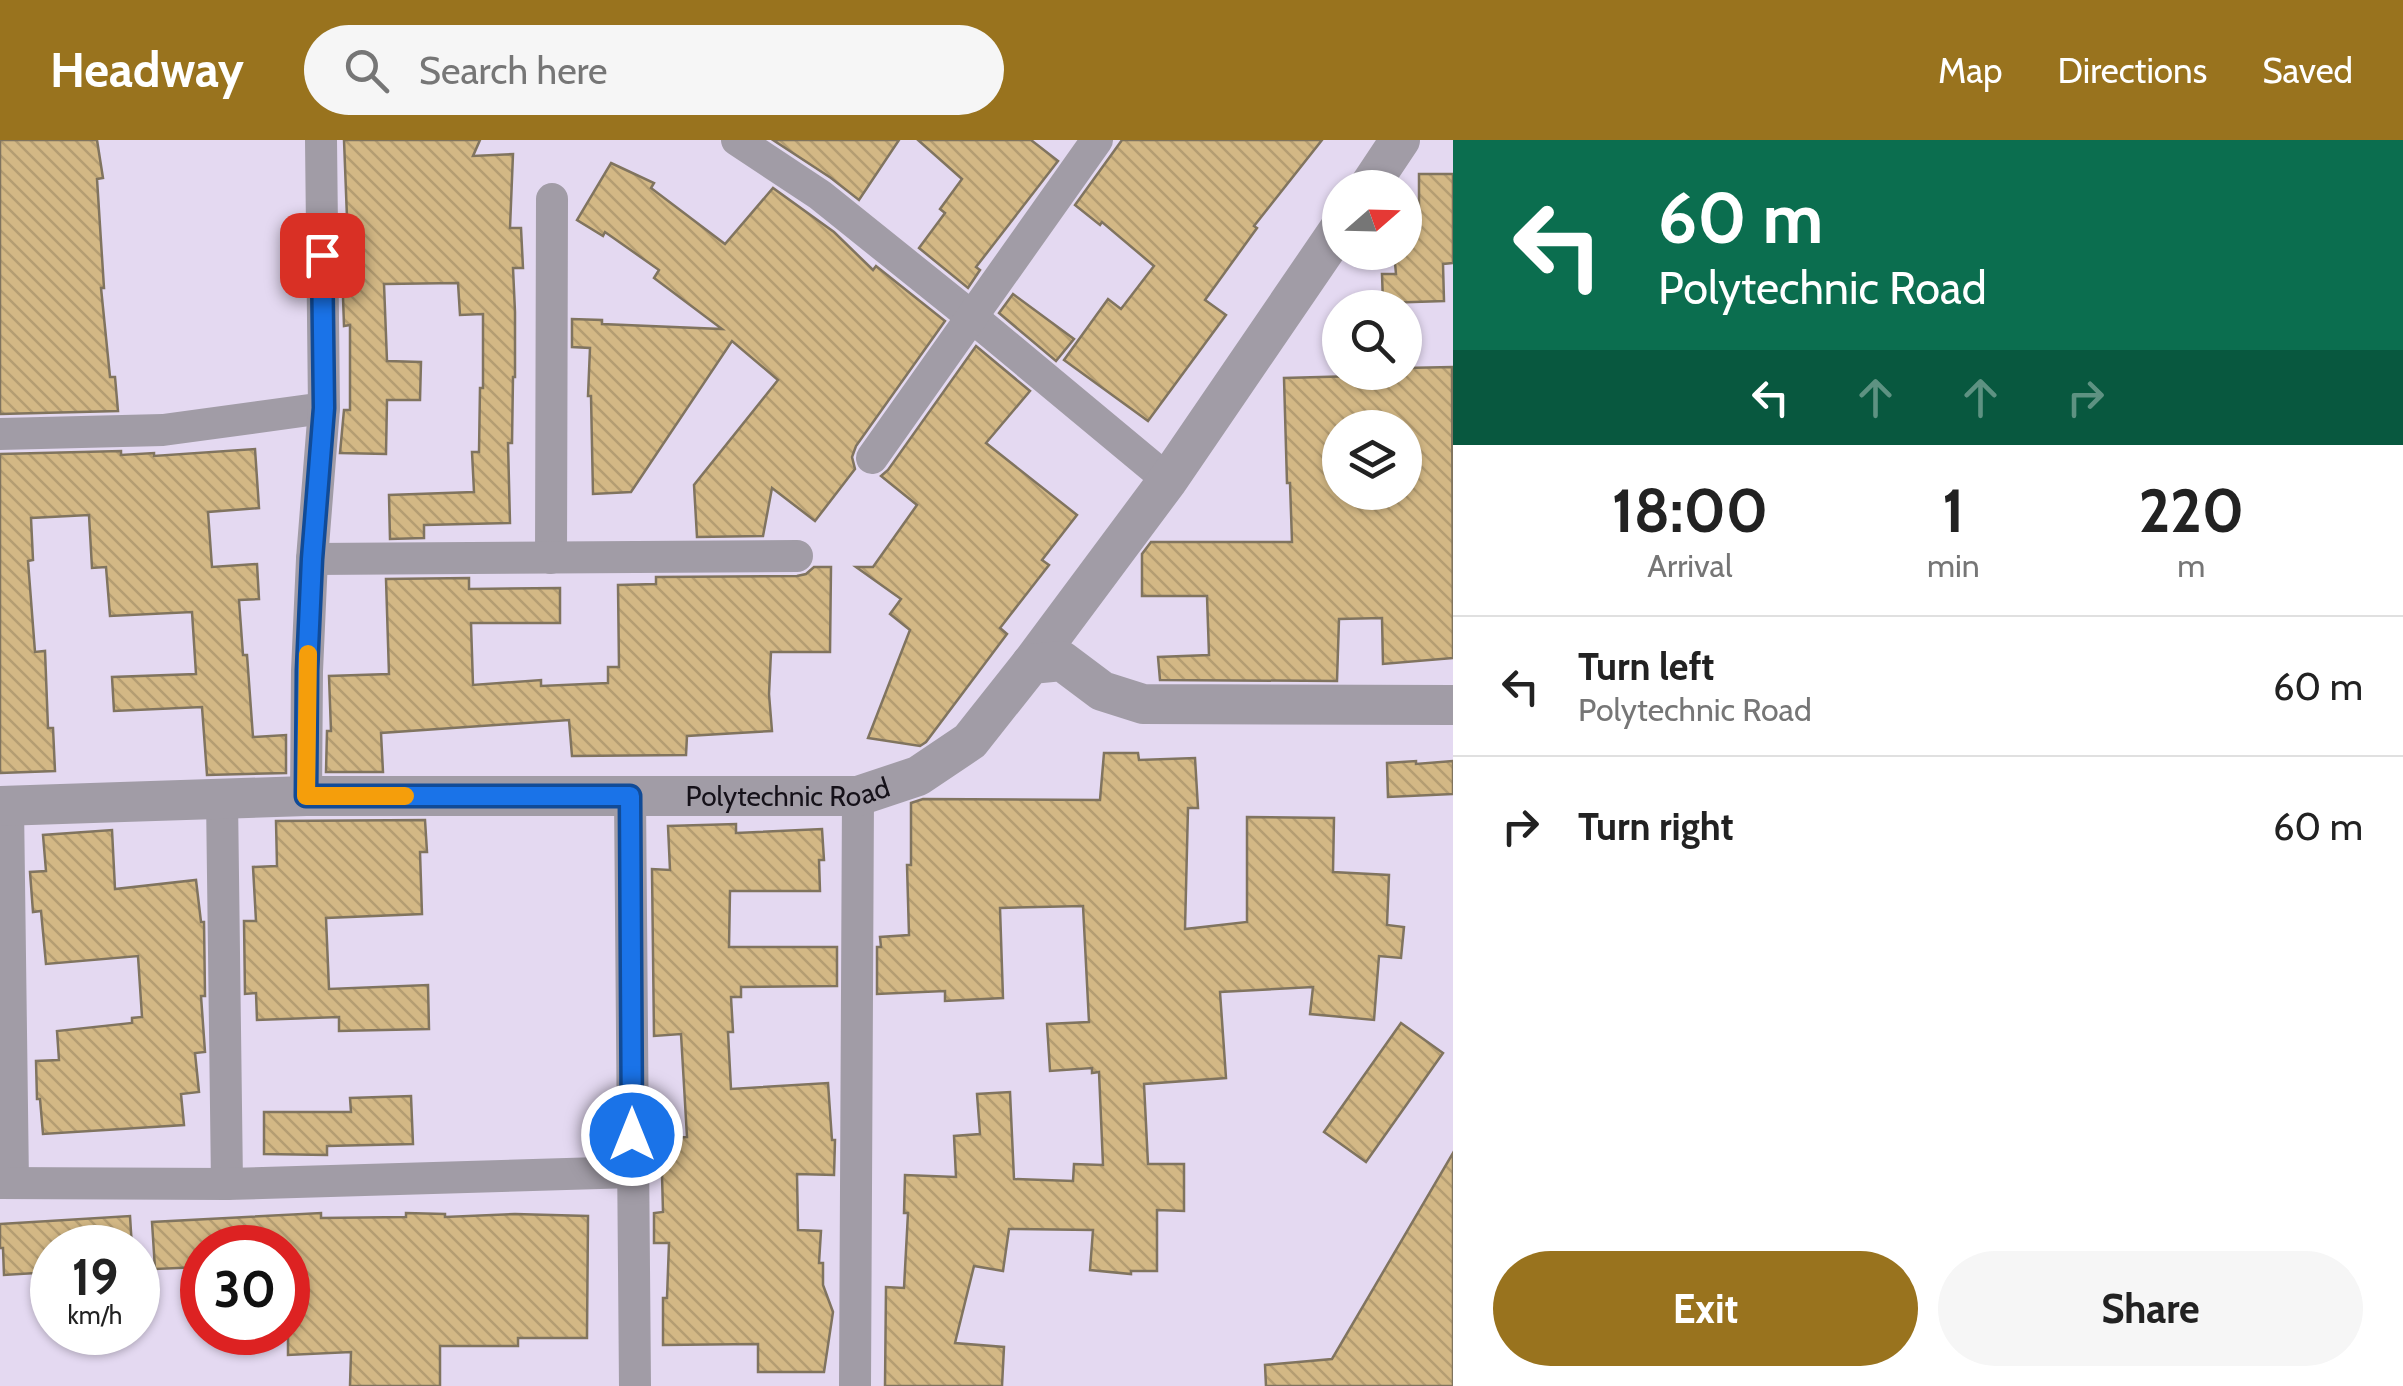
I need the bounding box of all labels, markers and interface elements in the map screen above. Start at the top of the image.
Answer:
search box [304,25,1004,115]
text: Headway [50,41,244,99]
icon: search [339,43,394,98]
text: Search here [419,47,608,94]
text: Map [1938,49,2003,92]
text: Directions [2058,49,2207,92]
text: Saved [2262,49,2353,92]
north arrow [1322,170,1422,270]
map controls [1322,170,1422,510]
text: 60 m [1658,175,1823,261]
icon: left [1493,180,1623,310]
pin [280,213,365,298]
icon: arrive [295,228,350,283]
text: Polytechnic Road [1658,261,1987,315]
button: search [1322,290,1422,390]
icon: left [1743,370,1798,425]
icon: ahead [1848,370,1903,425]
icon: ahead [1953,370,2008,425]
icon: right [2058,370,2113,425]
button: layers [1322,410,1422,510]
text: 18:00 [1612,474,1768,547]
text: 1 [1942,474,1964,547]
text: 220 [2138,474,2244,547]
text: Arrival [1647,546,1733,585]
text: min [1927,546,1980,585]
text: m [2177,546,2205,585]
text: Turn left [1578,643,1714,690]
icon: left [1493,659,1548,714]
text: 60 m [2273,663,2363,710]
text: Polytechnic Road [1578,690,1812,729]
street label: Polytechnic Road [686,770,894,813]
icon: right [1493,799,1548,854]
text: Turn right [1578,803,1734,850]
text: 60 m [2273,803,2363,850]
position arrow [580,1083,684,1187]
speed limit sign: 30 [180,1225,310,1355]
text: 19 [72,1247,118,1308]
button: Exit [1493,1251,1918,1366]
button: Share [1938,1251,2363,1366]
text: km/h [68,1300,122,1330]

